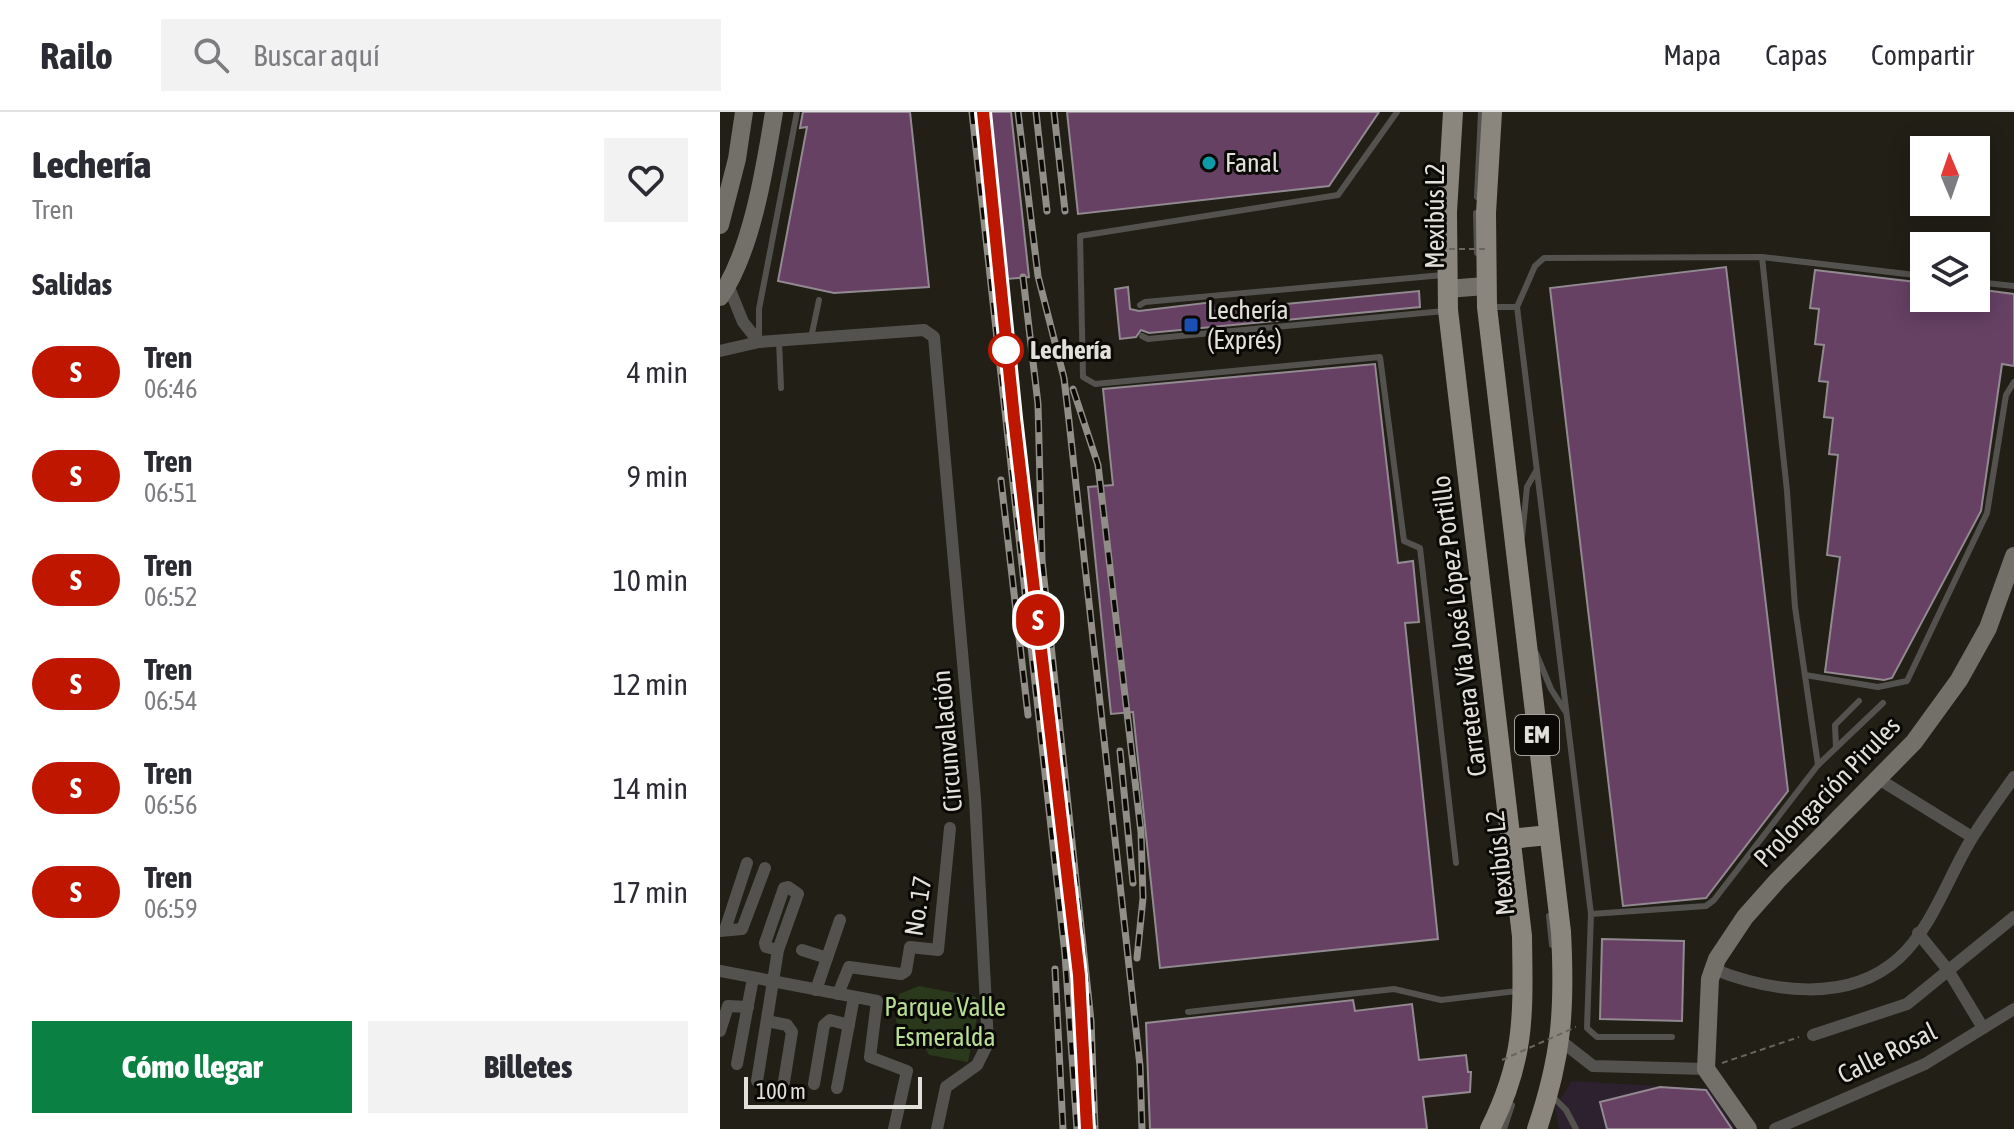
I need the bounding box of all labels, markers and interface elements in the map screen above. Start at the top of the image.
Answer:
search box [161,19,721,91]
icon: search [189,33,233,77]
text: Railo [40,34,113,77]
text: Buscar aquí [253,38,380,72]
text: Mapa [1663,39,1721,71]
text: Capas [1765,39,1827,71]
text: Compartir [1871,39,1974,71]
north arrow [1910,136,1990,216]
map controls [1910,136,1990,312]
button: heart [604,138,688,222]
text: Lechería [32,143,151,186]
place label: Fanal [1225,148,1279,178]
marker: Fanal [1200,154,1218,172]
street label: Mexibús L2 [1420,163,1450,269]
text: Tren [32,195,74,225]
button: layers [1910,232,1990,312]
text: Salidas [32,267,112,301]
place label: Lechería (Exprés) [1207,295,1289,355]
marker: Lechería (Exprés) [1182,316,1200,334]
marker: Lechería [989,333,1023,367]
place label: Lechería [1030,335,1112,365]
text: Tren [144,340,192,374]
text: 4 min [627,355,688,389]
text: S [70,356,82,388]
text: 06:46 [144,374,198,404]
text: Tren [144,444,192,478]
text: 9 min [627,459,688,493]
text: S [70,460,82,492]
street label: Carretera Vía José López Portillo [1426,474,1492,778]
text: 06:51 [144,478,198,508]
text: Tren [144,548,192,582]
text: 10 min [613,563,688,597]
text: S [70,564,82,596]
text: 06:52 [144,582,198,612]
line badge: S [1012,594,1064,646]
text: S [1032,604,1044,636]
text: Tren [144,652,192,686]
text: 12 min [613,667,688,701]
text: S [70,668,82,700]
street label: Circunvalación [926,669,968,813]
text: 06:54 [144,686,198,716]
street label: Prolongación Pirules [1748,711,1906,873]
road number: EM [1515,715,1559,755]
text: Tren [144,756,192,790]
text: 14 min [613,771,688,805]
text: S [70,772,82,804]
text: 06:56 [144,790,198,820]
street label: Mexibús L2 [1480,809,1520,917]
text: Tren [144,860,192,894]
street label: No. 17 [898,874,938,938]
text: 17 min [613,875,688,909]
text: S [70,876,82,908]
text: 06:59 [144,894,198,924]
park label: Parque Valle Esmeralda [884,992,1006,1052]
street label: Calle Rosal [1833,1016,1941,1090]
button: Cómo llegar [32,1021,352,1113]
button: Billetes [368,1021,688,1113]
scale bar [744,1073,922,1109]
text: 100 m [756,1078,806,1104]

